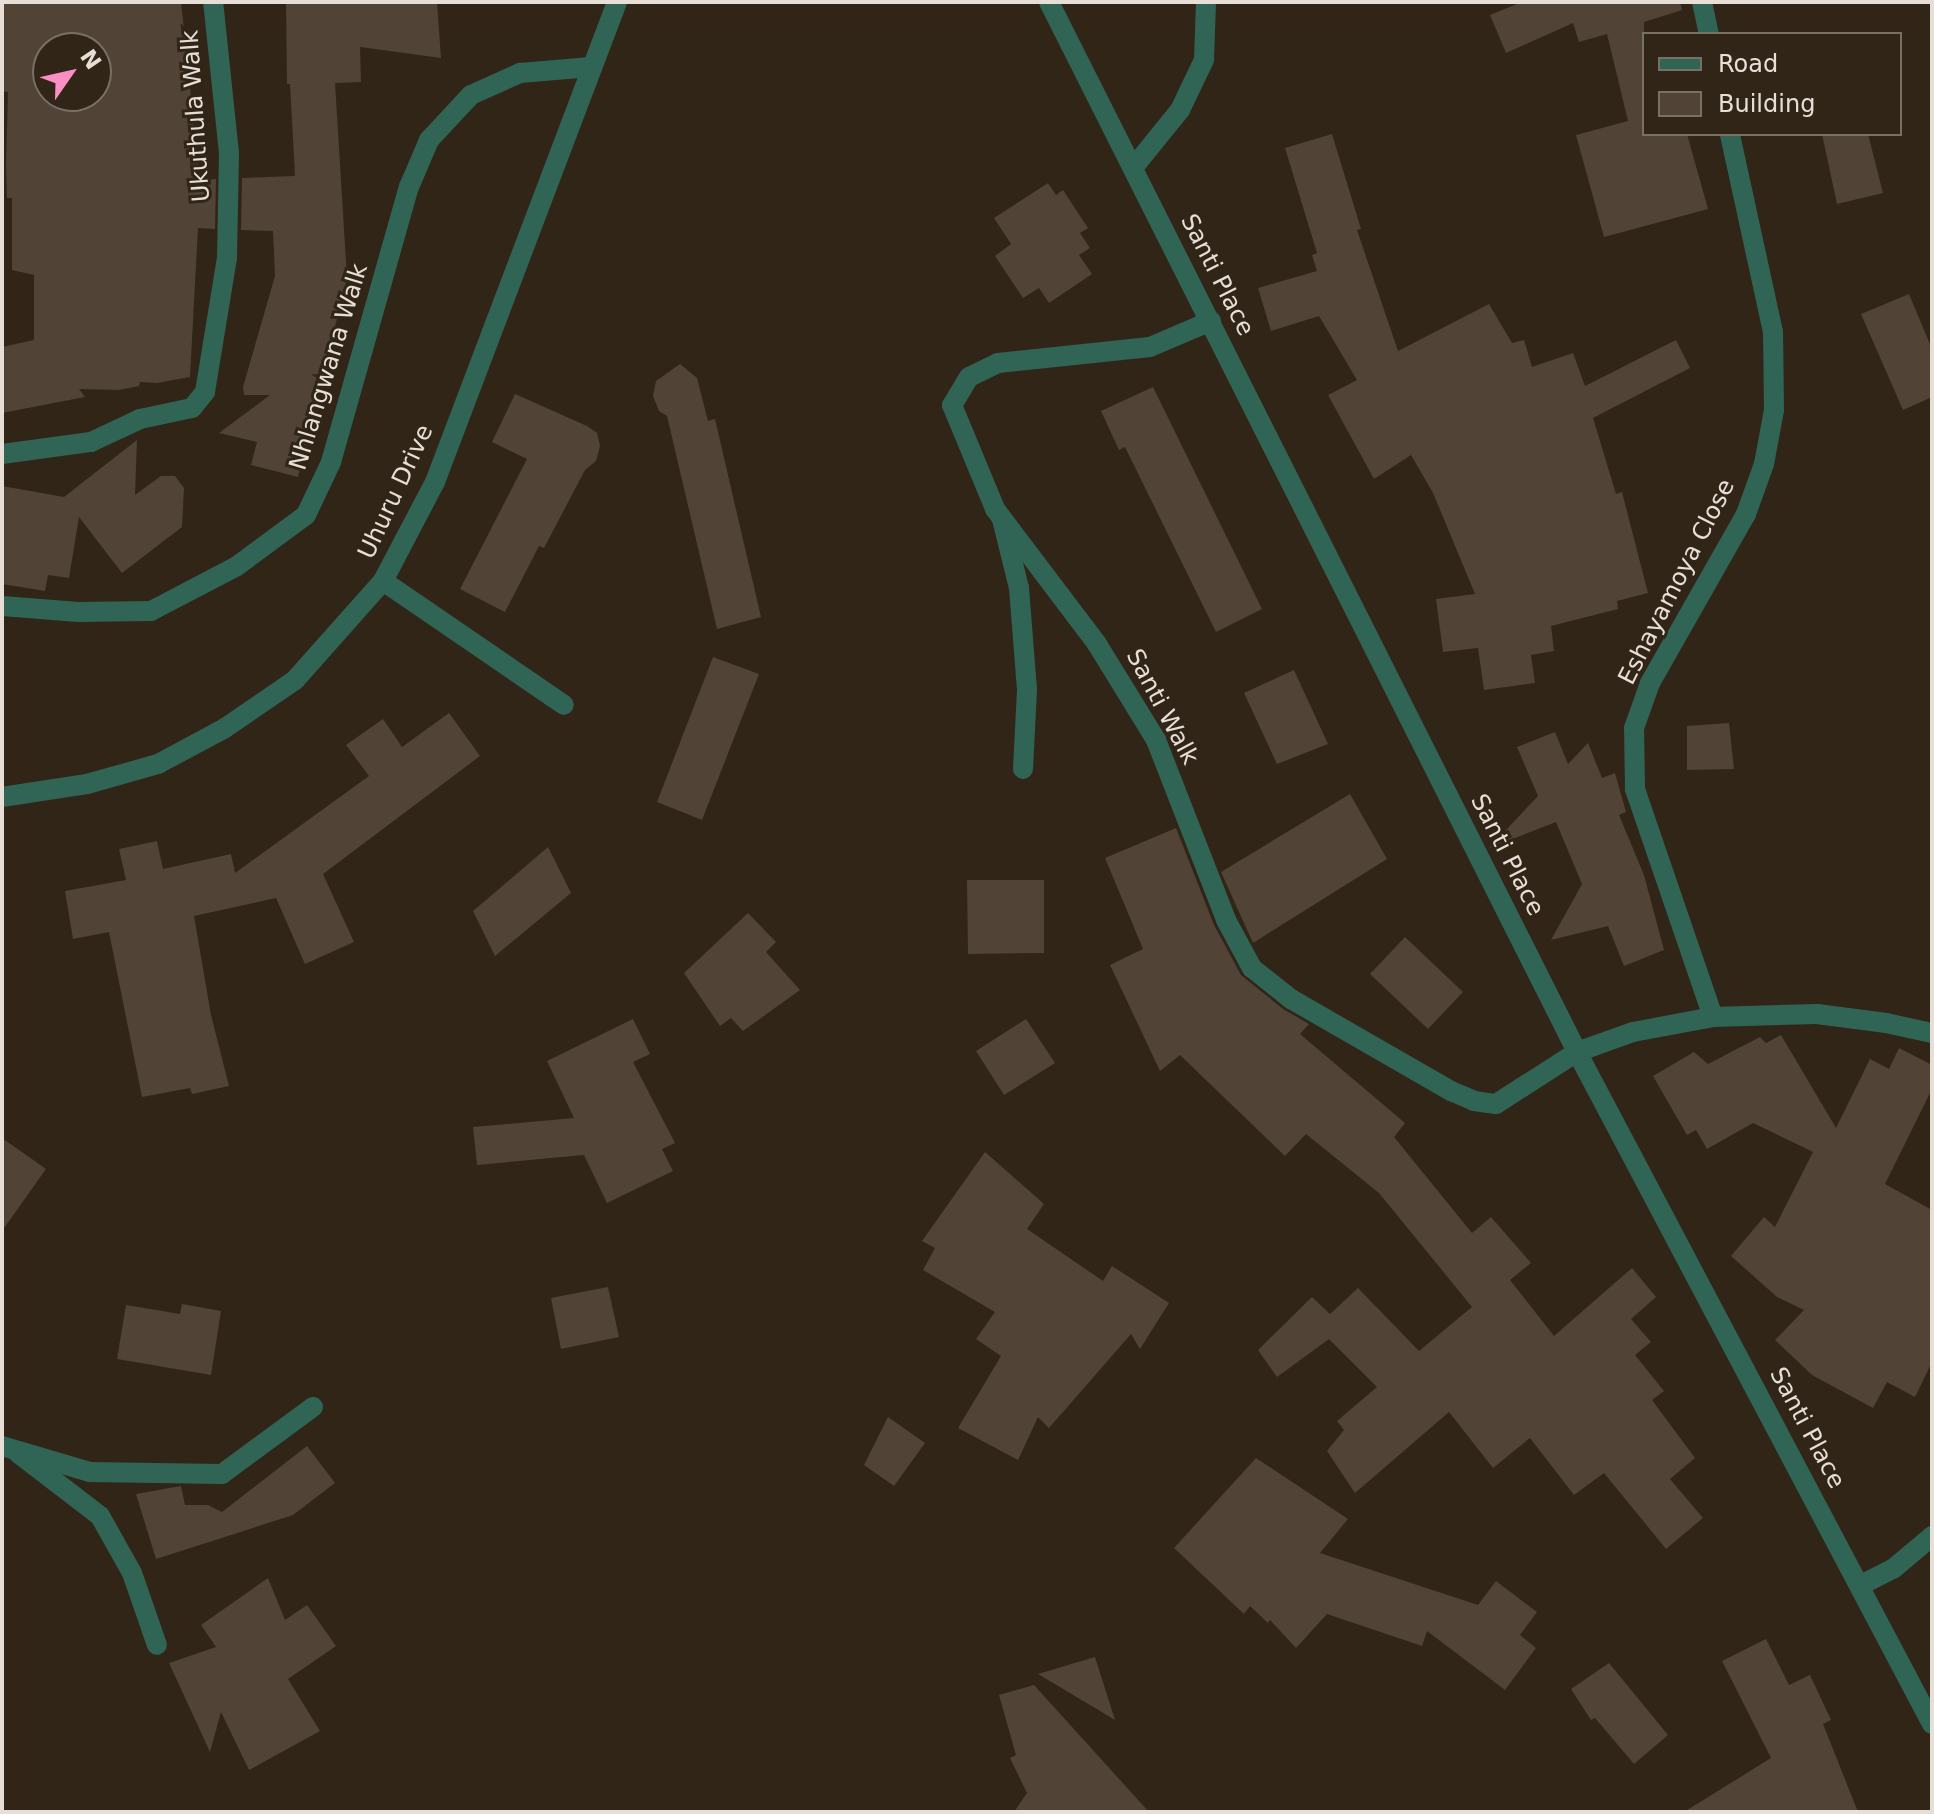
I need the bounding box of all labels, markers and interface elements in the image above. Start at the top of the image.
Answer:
street label: Ukuthula Walk [176,29,216,203]
north arrow [32,32,112,112]
legend [1642,32,1902,136]
text: N [75,45,106,74]
text: Road [1718,50,1778,78]
text: Building [1718,90,1815,118]
street label: Santi Place [1174,209,1260,341]
street label: Nhlangwana Walk [284,260,374,474]
street label: Uhuru Drive [352,420,440,564]
street label: Eshayamoya Close [1613,475,1741,689]
street label: Santi Walk [1120,644,1204,770]
street label: Santi Place [1464,789,1550,921]
street label: Santi Place [1763,1363,1851,1493]

